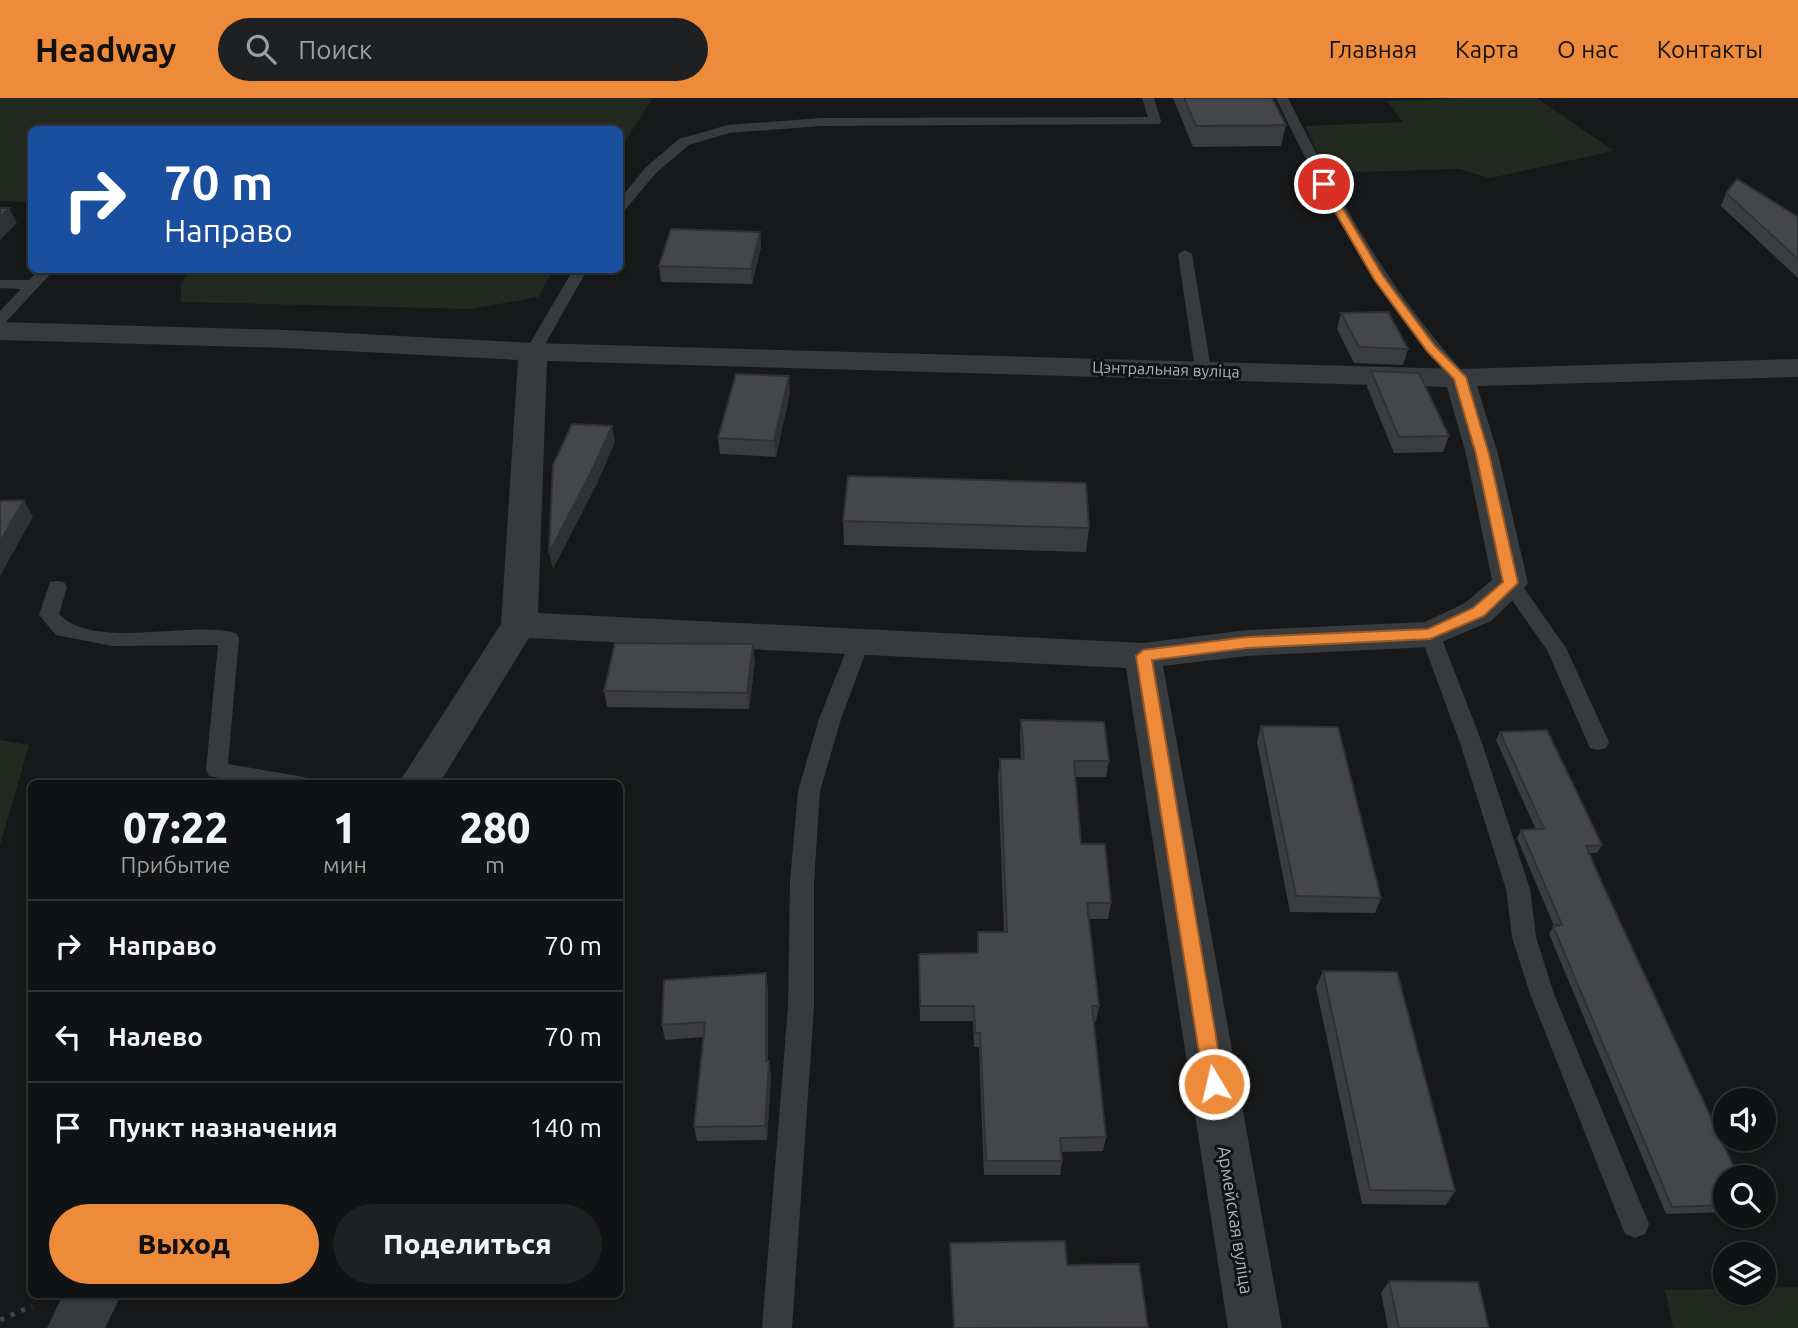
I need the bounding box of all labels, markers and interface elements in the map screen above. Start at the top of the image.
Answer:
search box [218,18,708,81]
icon: search [242,30,280,68]
text: Headway [35,31,176,68]
text: Поиск [298,35,372,64]
text: Главная [1329,36,1417,63]
text: Карта [1455,36,1519,63]
text: О нас [1557,36,1619,63]
text: Контакты [1657,36,1763,63]
icon: right [49,154,140,245]
text: 70 m [164,154,273,209]
pin [1294,154,1354,214]
icon: arrive [1305,165,1343,203]
text: Направо [164,212,293,248]
street label: Цэнтральная вуліца [1092,357,1240,381]
text: 07:22 [123,804,228,851]
text: 1 [333,804,357,851]
text: 280 [459,804,530,851]
text: Прибытие [121,852,231,877]
text: мин [323,852,367,877]
text: m [485,852,505,877]
icon: right [49,927,87,965]
text: Направо [108,931,217,960]
text: 70 m [544,931,602,960]
icon: left [49,1018,87,1056]
text: Налево [108,1022,203,1051]
text: 70 m [544,1022,602,1051]
position arrow [1177,1047,1251,1121]
map controls [1713,1088,1776,1305]
button: sound [1713,1088,1776,1151]
icon: arrive [49,1109,87,1147]
text: Пункт назначения [108,1113,338,1142]
text: 140 m [530,1113,602,1142]
street label: Армейская вуліца [1214,1145,1258,1295]
button: search [1713,1165,1776,1228]
button: Выход [49,1204,319,1284]
button: Поделиться [333,1204,602,1284]
button: layers [1713,1242,1776,1305]

